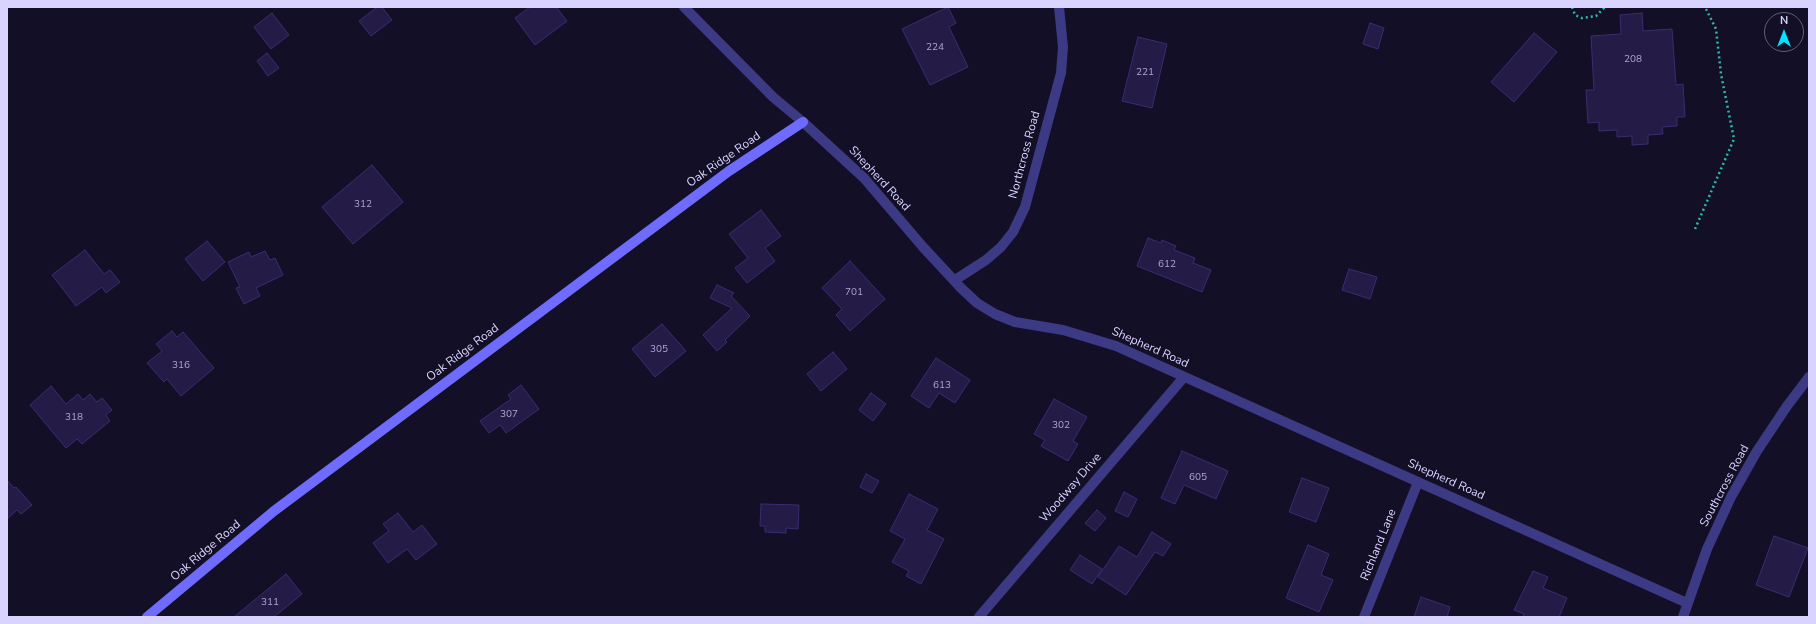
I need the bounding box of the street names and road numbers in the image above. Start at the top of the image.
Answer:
street label: Northcross Road [1006,110,1044,200]
street label: Oak Ridge Road [684,129,764,191]
street label: Shepherd Road [845,144,913,214]
street label: Oak Ridge Road [424,321,502,385]
street label: Shepherd Road [1109,325,1191,371]
street label: Southcross Road [1697,443,1753,529]
street label: Woodway Drive [1037,451,1105,525]
street label: Shepherd Road [1405,457,1487,503]
street label: Richland Lane [1358,507,1400,583]
street label: Oak Ridge Road [168,518,244,584]

